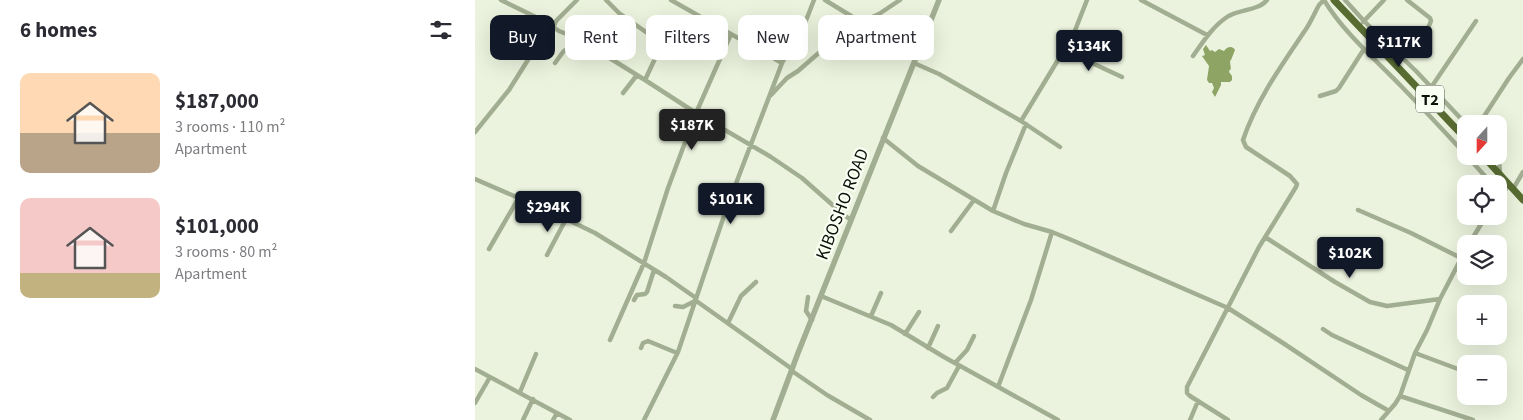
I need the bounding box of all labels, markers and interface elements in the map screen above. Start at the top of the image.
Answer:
text: 6 homes [20,15,97,45]
chip: Buy [490,15,555,60]
chip: Rent [565,15,636,60]
chip: Filters [646,15,728,60]
chip: New [738,15,808,60]
chip: Apartment [818,15,934,60]
icon: filters [427,16,455,44]
pin: $117K [1364,26,1434,68]
pin: $134K [1054,30,1124,72]
text: $117K [1377,31,1421,53]
text: $134K [1067,35,1111,57]
text: $187,000 [175,86,259,116]
road number: T2 [1416,86,1444,112]
icon: home [60,93,120,153]
pin: $187K [657,108,727,151]
text: $187K [670,114,714,136]
north arrow [1457,115,1507,165]
map controls [1457,115,1507,405]
text: 3 rooms · 110 m² [175,116,285,138]
text: Apartment [175,138,247,160]
street label: KIBOSHO ROAD [810,145,875,263]
button: locate [1457,175,1507,225]
pin: $101K [696,182,766,225]
text: $101K [709,188,753,210]
pin: $294K [513,190,583,233]
text: $294K [526,196,570,218]
text: $101,000 [175,211,259,241]
icon: home [60,218,120,278]
button: layers [1457,235,1507,285]
pin: $102K [1315,236,1385,279]
text: 3 rooms · 80 m² [175,241,277,263]
text: $102K [1328,242,1372,264]
text: Apartment [175,263,247,285]
button: + [1457,295,1507,345]
button: − [1457,355,1507,405]

